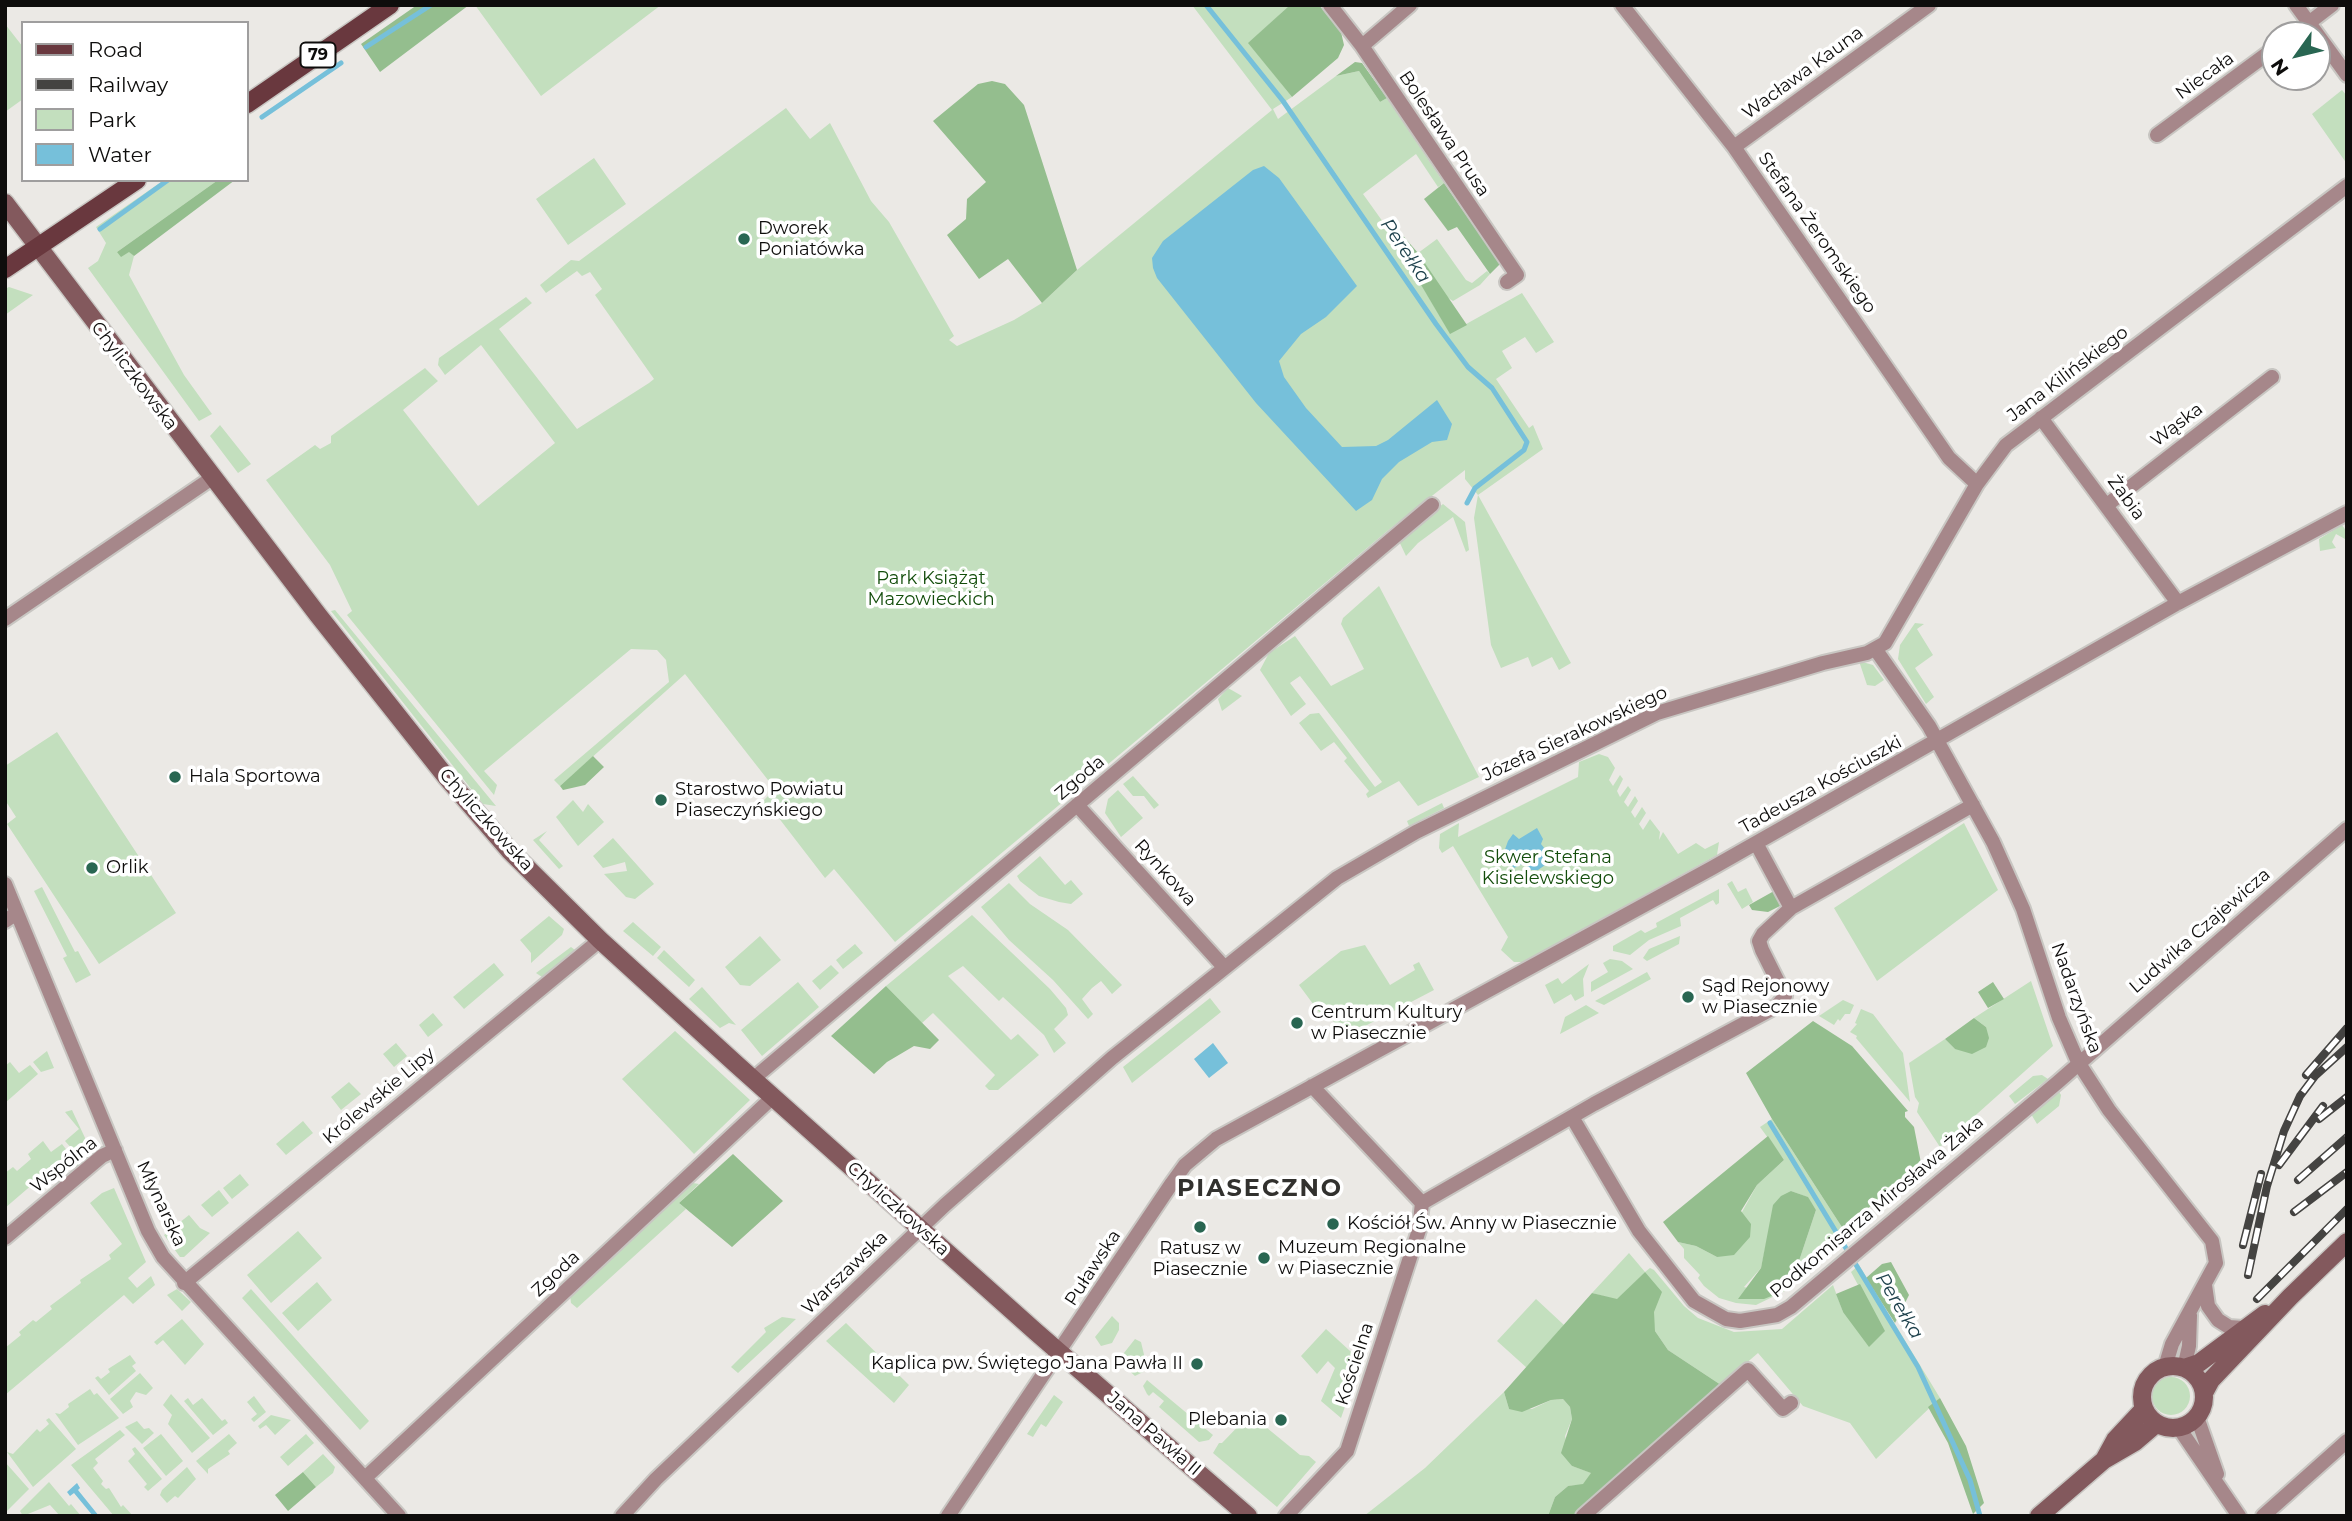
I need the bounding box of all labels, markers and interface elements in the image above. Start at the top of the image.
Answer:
legend [21,21,248,182]
north arrow [2261,21,2331,91]
street label: Wacława Kauna [1738,22,1868,124]
text: Road [88,37,143,62]
road number: 79 [300,42,336,68]
street label: Niecała [2172,48,2238,104]
text: N [2266,54,2294,80]
street label: Bolesława Prusa [1394,67,1494,201]
text: Railway [88,72,168,97]
text: Park [88,107,136,132]
text: Water [88,142,152,167]
street label: Stefana Żeromskiego [1753,148,1881,318]
water label: Perełka [1375,214,1435,288]
place label: Dworek Poniatówka [758,218,865,260]
marker: Dworek Poniatówka [736,231,752,247]
street label: Chyliczkowska [86,317,182,435]
street label: Jana Kilińskiego [2003,322,2133,426]
street label: Wąska [2147,398,2207,452]
street label: Żabia [2103,471,2149,525]
park label: Park Książąt Mazowieckich [867,568,995,610]
street label: Józefa Sierakowskiego [1479,682,1671,786]
street label: Tadeusza Kościuszki [1736,731,1906,839]
street label: Zgoda [1051,751,1109,805]
street label: Chyliczkowska [434,764,538,876]
place label: Hala Sportowa [189,766,321,788]
marker: Hala Sportowa [167,769,183,785]
place label: Starostwo Powiatu Piaseczyńskiego [675,779,844,822]
marker: Starostwo Powiatu Piaseczyńskiego [653,792,669,808]
street label: Rynkowa [1129,835,1201,911]
park label: Skwer Stefana Kisielewskiego [1482,847,1614,890]
place label: Orlik [106,857,149,879]
marker: Orlik [84,860,100,876]
street label: Ludwika Czajewicza [2125,864,2275,998]
street label: Nadarzyńska [2046,940,2106,1056]
place label: Sąd Rejonowy w Piasecznie [1702,976,1829,1018]
marker: Sąd Rejonowy w Piasecznie [1680,989,1696,1005]
place label: Centrum Kultury w Piasecznie [1311,1002,1462,1044]
marker: Centrum Kultury w Piasecznie [1289,1015,1305,1031]
street label: Królewskie Lipy [319,1043,439,1149]
street label: Podkomisarza Mirosława Żaka [1766,1111,1988,1303]
street label: Wspólna [26,1132,102,1198]
street label: Chyliczkowska [842,1157,954,1261]
street label: Młynarska [132,1158,190,1250]
district label: PIASECZNO [1178,1175,1342,1203]
place label: Kościół Św. Anny w Piasecznie [1347,1213,1617,1235]
marker: Kościół Św. Anny w Piasecznie [1325,1216,1341,1232]
marker: Ratusz w Piasecznie [1192,1219,1208,1235]
street label: Puławska [1060,1226,1126,1310]
street label: Warszawska [798,1227,892,1319]
place label: Muzeum Regionalne w Piasecznie [1278,1237,1466,1280]
place label: Ratusz w Piasecznie [1152,1238,1248,1280]
street label: Zgoda [527,1246,585,1302]
marker: Muzeum Regionalne w Piasecznie [1256,1250,1272,1266]
water label: Perełka [1870,1269,1928,1343]
street label: Kościelna [1331,1320,1379,1408]
place label: Kaplica pw. Świętego Jana Pawła II [871,1353,1183,1375]
marker: Kaplica pw. Świętego Jana Pawła II [1189,1356,1205,1372]
street label: Jana Pawła II [1103,1387,1205,1481]
place label: Plebania [1188,1409,1267,1431]
marker: Plebania [1273,1412,1289,1428]

